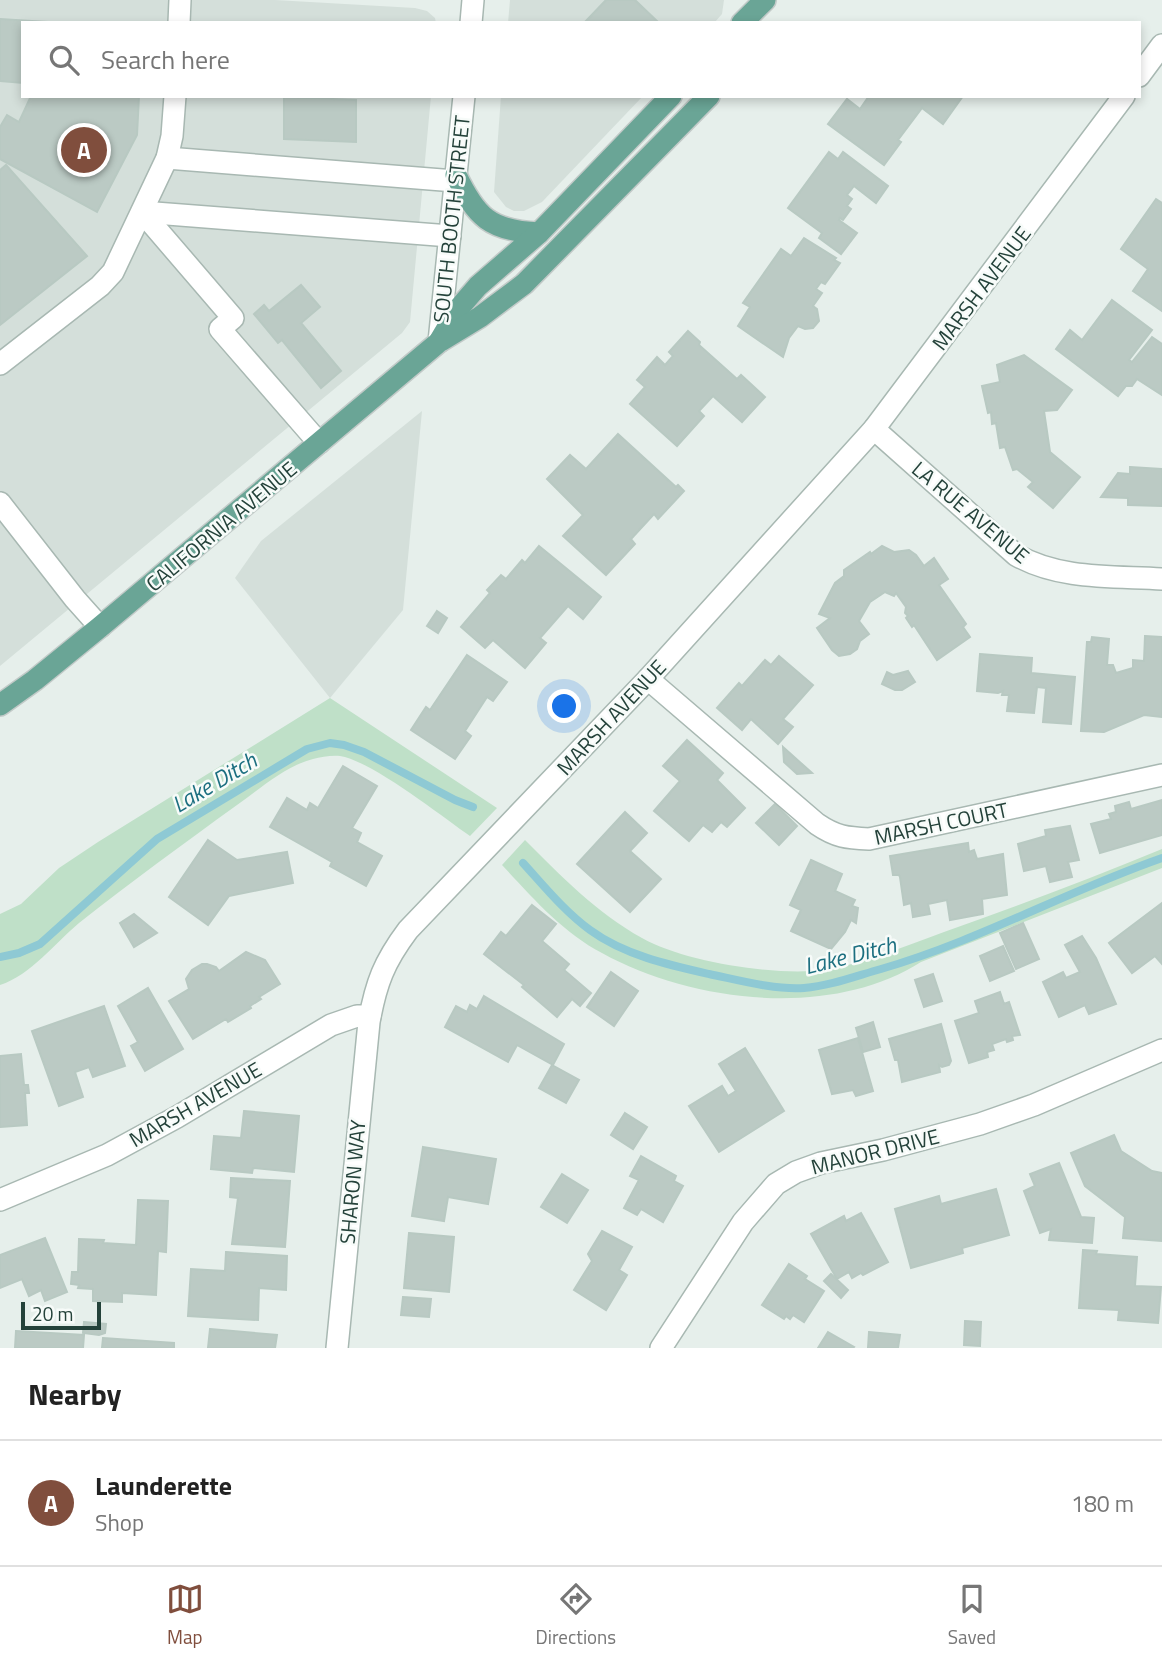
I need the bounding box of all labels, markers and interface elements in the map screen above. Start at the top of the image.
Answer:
search box [21,21,1141,98]
text: Search here [101,40,230,79]
icon: search [45,41,83,79]
street label: SOUTH BOOTH STREET [424,114,478,324]
pin: A [61,124,107,176]
street label: MARSH AVENUE [924,219,1038,357]
street label: CALIFORNIA AVENUE [139,453,303,599]
street label: LA RUE AVENUE [905,453,1037,571]
street label: MARSH AVENUE [549,652,673,782]
your location [547,689,581,723]
water label: Lake Ditch [165,743,264,821]
street label: MARSH COURT [871,793,1011,853]
water label: Lake Ditch [800,927,900,983]
street label: MARSH AVENUE [123,1053,267,1155]
street label: SHARON WAY [331,1118,373,1245]
street label: MANOR DRIVE [807,1120,943,1182]
scale bar [21,1299,102,1331]
text: 20 m [32,1299,73,1328]
text: Nearby [28,1371,121,1417]
text: Launderette [95,1466,232,1505]
text: A [44,1486,58,1521]
text: 180 m [1071,1486,1134,1521]
text: Shop [95,1505,144,1540]
tab: Map [166,1580,204,1651]
tab: Directions [536,1580,616,1651]
tab: Saved [948,1580,996,1651]

